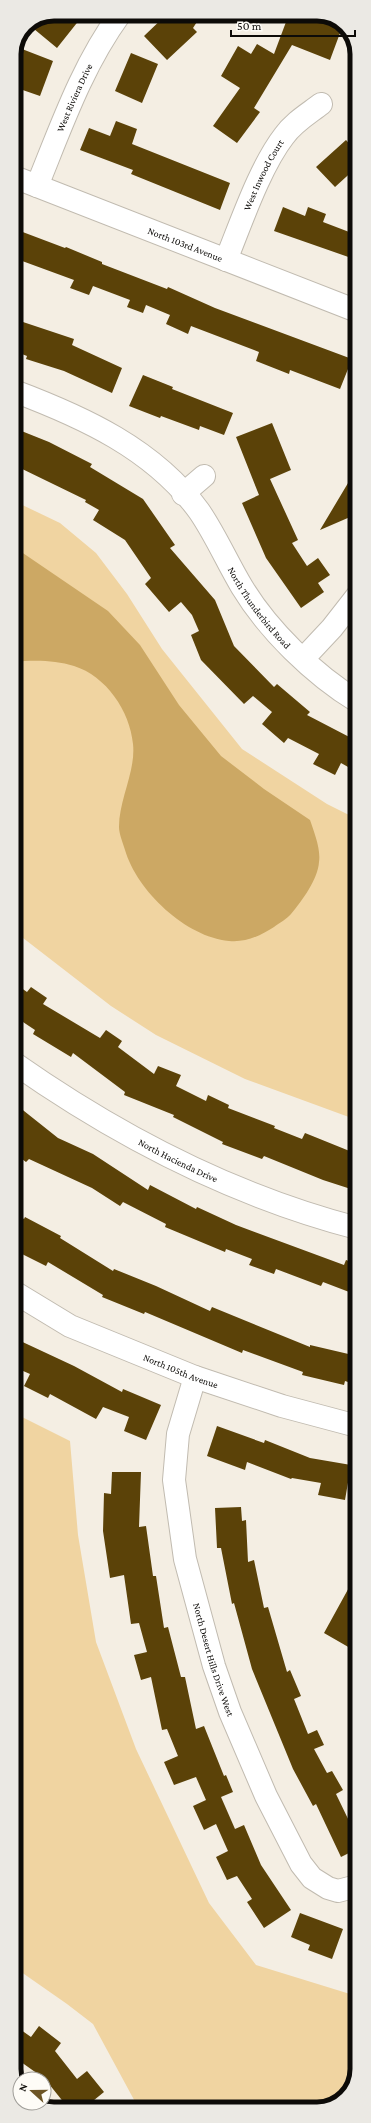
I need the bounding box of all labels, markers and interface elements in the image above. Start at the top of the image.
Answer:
scale bar [231,12,355,38]
text: 50 m [237,19,262,33]
street label: West Riviera Drive [54,61,95,133]
street label: West Inwood Court [241,137,286,212]
street label: North 103rd Avenue [146,225,225,264]
street label: North Thunderbird Road [226,565,293,651]
street label: North Hacienda Drive [136,1136,220,1185]
street label: North 105th Avenue [142,1352,220,1391]
street label: North Desert Hills Drive West [191,1602,236,1719]
north arrow [12,2071,52,2111]
text: N [16,2081,30,2093]

